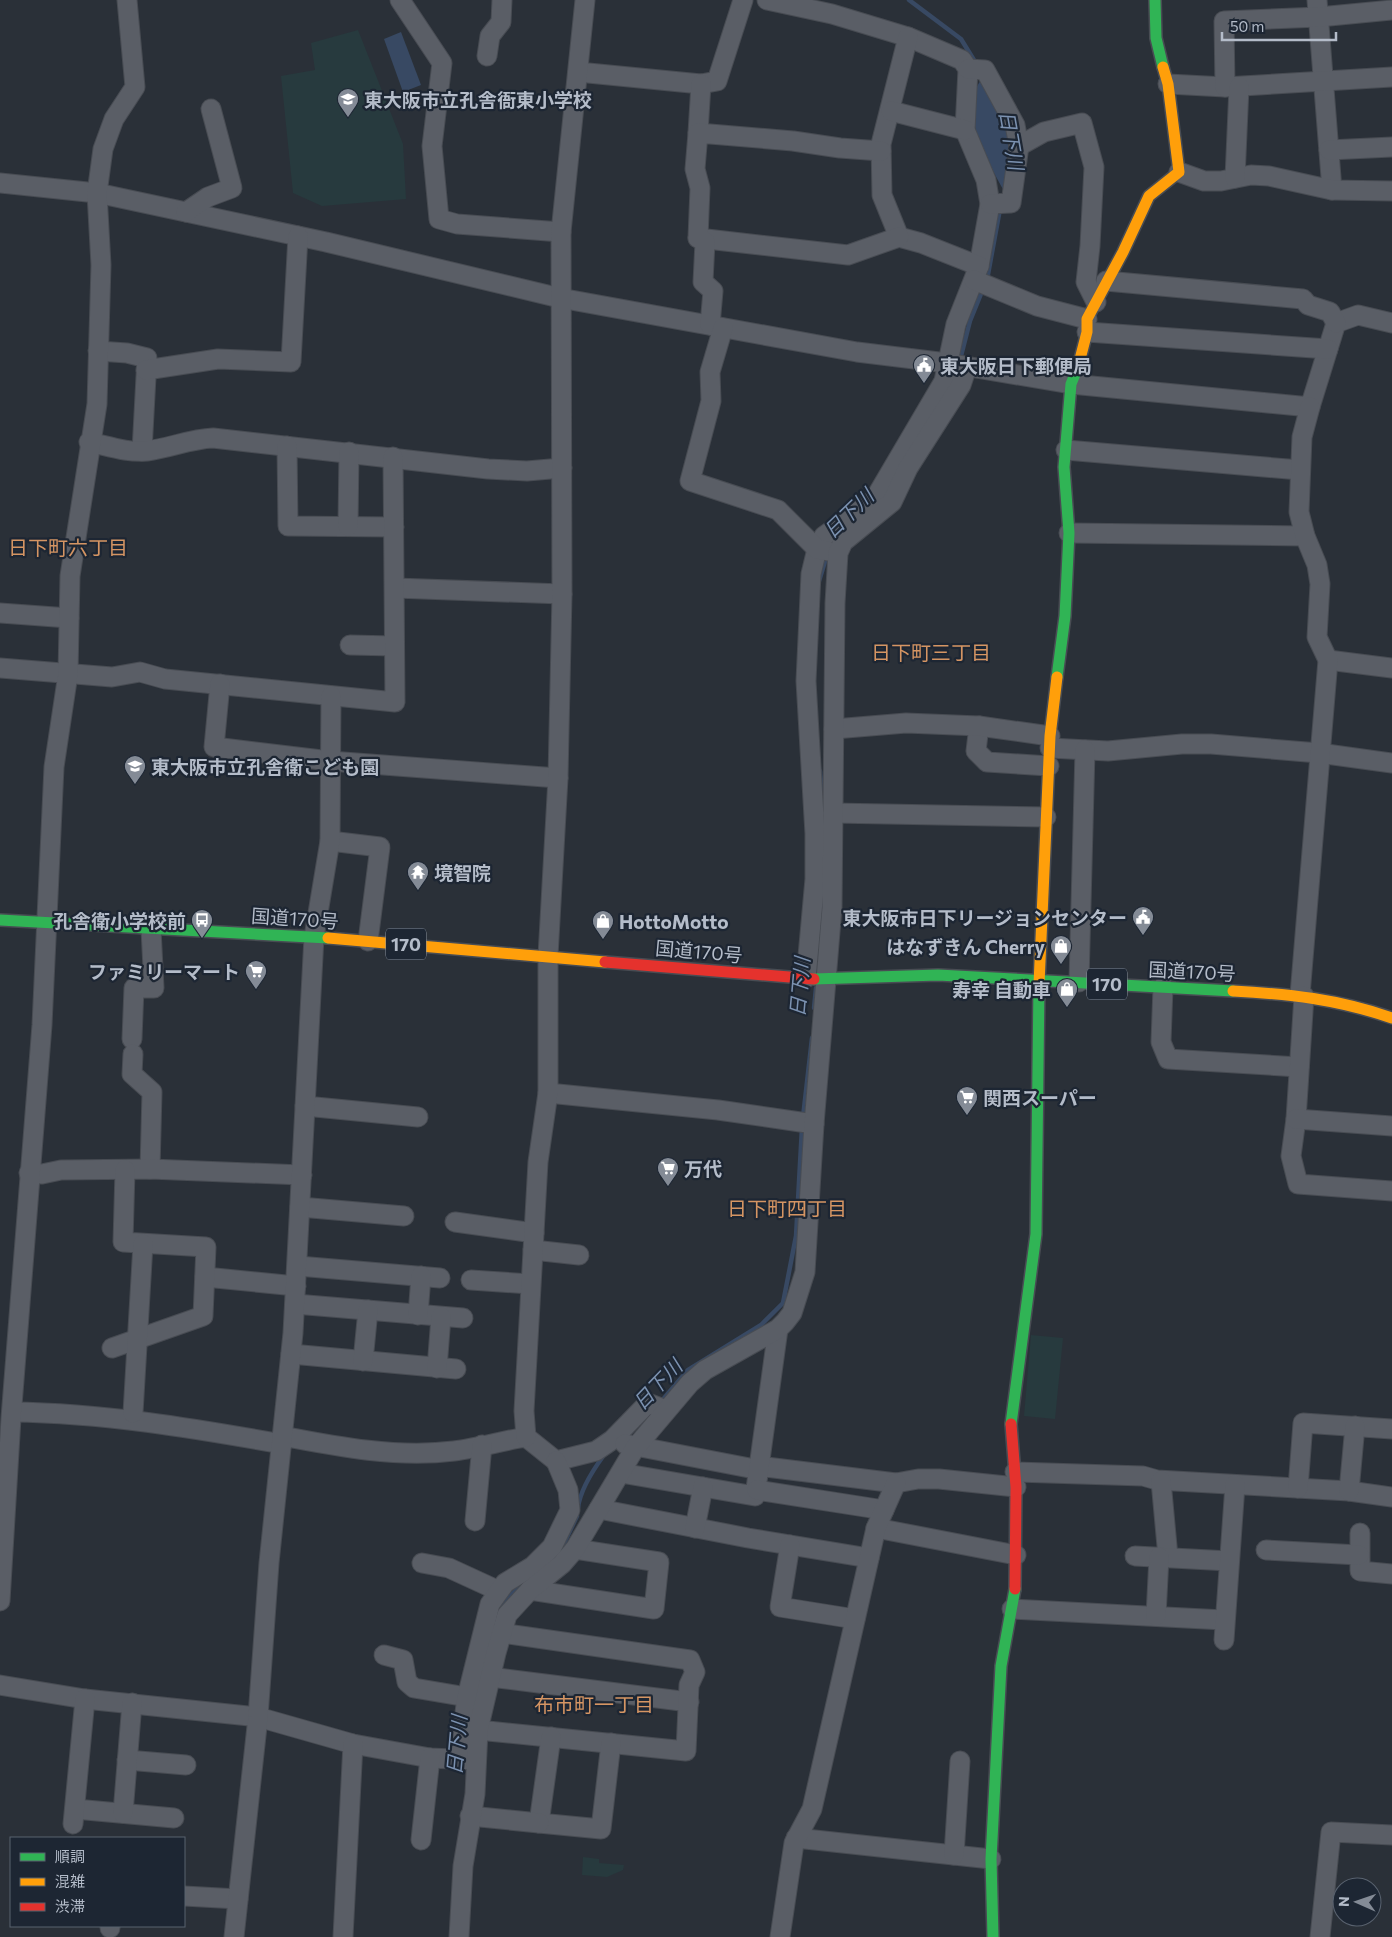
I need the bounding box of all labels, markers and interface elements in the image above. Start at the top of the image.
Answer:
scale bar [1222,10,1336,42]
text: 50 m [1230,17,1264,35]
school or university icon: 東大阪市立孔舎衙東小学校 [336,87,360,118]
place label: 東大阪市立孔舎衙東小学校 [364,88,592,111]
water label: 日下川 [995,108,1029,174]
public building icon: 東大阪日下郵便局 [912,353,936,384]
place label: 東大阪日下郵便局 [940,354,1092,377]
water label: 日下川 [818,482,879,542]
district label: 日下町六丁目 [8,535,128,559]
district label: 日下町三丁目 [871,640,991,664]
school or university icon: 東大阪市立孔舎衛こども園 [123,754,147,785]
place label: 東大阪市立孔舎衛こども園 [151,755,379,778]
temple icon: 境智院 [406,860,430,891]
place label: 境智院 [434,861,491,884]
street label: 国道170号 [251,903,339,933]
public building icon: 東大阪市日下リージョンセンター [1131,905,1155,936]
place label: 東大阪市日下リージョンセンター [842,906,1127,929]
bus stop icon: 孔舎衛小学校前 [190,908,214,939]
place label: 孔舎衛小学校前 [53,909,186,932]
shop icon: HottoMotto [591,909,615,940]
place label: HottoMotto [619,910,729,933]
road number: 170 [386,929,426,960]
shop icon: はなずきん Cherry [1049,934,1073,965]
place label: はなずきん Cherry [886,935,1046,958]
street label: 国道170号 [654,936,744,966]
water label: 日下川 [784,954,814,1018]
street label: 国道170号 [1148,957,1236,985]
supermarket icon: ファミリーマート [244,959,268,990]
place label: ファミリーマート [88,960,240,983]
road number: 170 [1087,969,1127,1000]
shop icon: 寿幸 自動車 [1055,977,1079,1008]
place label: 寿幸 自動車 [952,978,1051,1001]
supermarket icon: 関西スーパー [955,1085,979,1116]
place label: 関西スーパー [983,1086,1097,1109]
supermarket icon: 万代 [656,1156,680,1187]
place label: 万代 [684,1157,722,1180]
district label: 日下町四丁目 [727,1196,847,1220]
water label: 日下川 [628,1353,688,1414]
district label: 布市町一丁目 [534,1692,654,1716]
water label: 日下川 [441,1712,471,1776]
legend [10,1837,185,1927]
text: 順調 [55,1847,85,1865]
text: 混雑 [55,1872,85,1890]
north arrow [1332,1877,1382,1927]
text: N [1335,1896,1352,1907]
text: 渋滞 [55,1897,85,1915]

